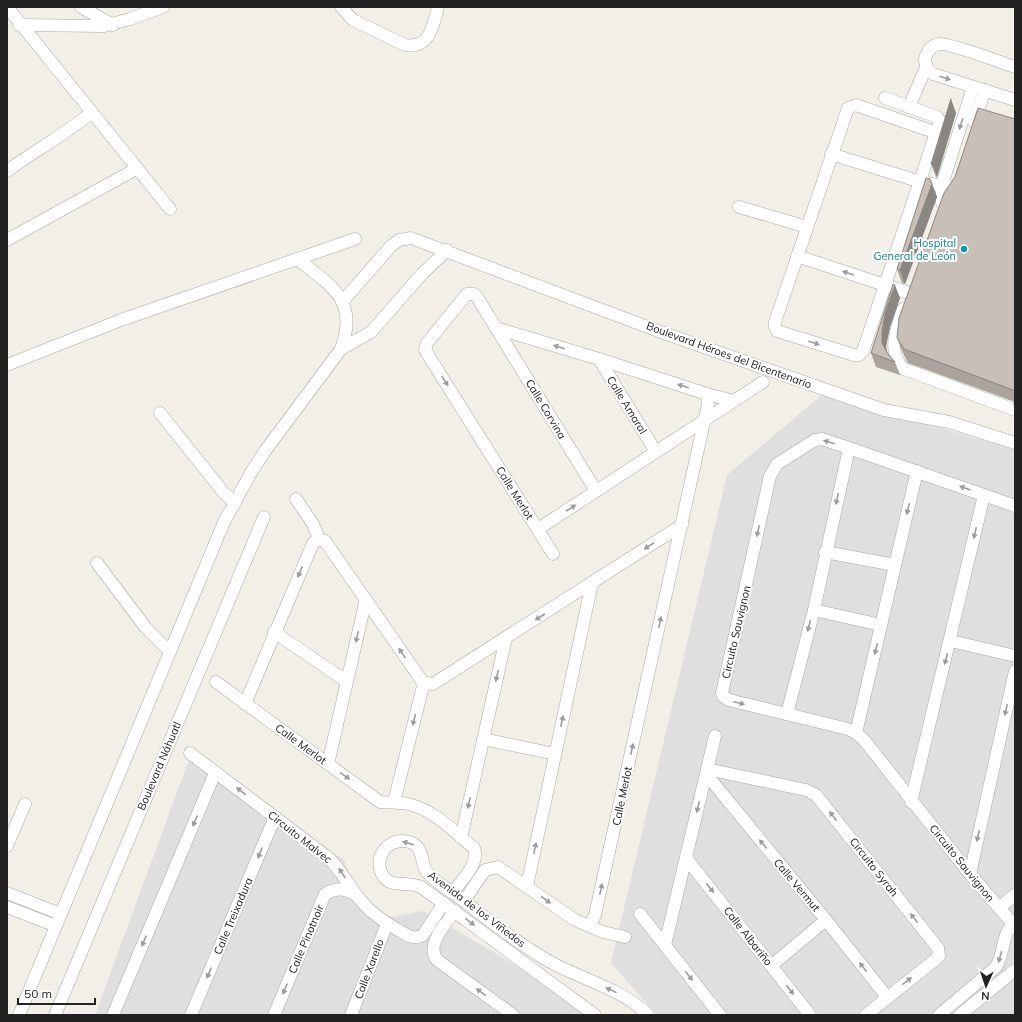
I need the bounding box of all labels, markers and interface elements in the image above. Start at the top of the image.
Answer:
one-way arrow [939,75,951,81]
one-way arrow [958,118,964,130]
place label: Hospital General de León [873,236,956,263]
marker: Hospital General de León [959,244,969,254]
one-way arrow [842,270,854,276]
street label: Boulevard Héroes del Bicentenario [644,319,814,391]
one-way arrow [809,340,821,346]
one-way arrow [553,344,565,350]
street label: Calle Amaral [604,373,650,437]
one-way arrow [441,375,448,387]
street label: Calle Corvina [523,377,569,441]
one-way arrow [677,383,689,389]
one-way arrow [823,438,835,444]
street label: Calle Merlot [493,464,537,522]
one-way arrow [959,485,971,491]
one-way arrow [834,493,840,505]
one-way arrow [905,503,911,515]
one-way arrow [566,504,576,512]
one-way arrow [754,525,760,538]
one-way arrow [972,527,978,539]
one-way arrow [644,542,654,550]
one-way arrow [297,566,303,578]
street label: Circuito Sauvignon [718,584,754,680]
one-way arrow [534,613,545,620]
one-way arrow [658,616,664,628]
one-way arrow [806,620,812,632]
one-way arrow [353,630,359,643]
one-way arrow [872,643,878,655]
one-way arrow [398,648,406,658]
one-way arrow [943,654,949,666]
one-way arrow [494,670,500,683]
one-way arrow [733,700,745,706]
one-way arrow [1003,703,1009,716]
one-way arrow [411,714,417,726]
one-way arrow [560,715,566,727]
street label: Boulevard Náhuatl [134,720,184,812]
street label: Calle Merlot [273,721,330,767]
one-way arrow [630,742,636,755]
street label: Calle Merlot [609,765,635,827]
one-way arrow [339,772,350,780]
one-way arrow [235,787,246,796]
one-way arrow [465,797,471,809]
one-way arrow [694,801,700,814]
street label: Circuito Malvec [265,808,335,867]
one-way arrow [829,810,838,821]
one-way arrow [191,816,197,828]
street label: Circuito Sauvignon [927,821,997,905]
one-way arrow [975,830,981,843]
street label: Circuito Syrah [847,835,901,899]
one-way arrow [759,838,768,849]
one-way arrow [401,840,413,846]
one-way arrow [532,842,538,854]
one-way arrow [257,848,263,859]
street label: Calle Vermut [771,856,823,914]
one-way arrow [338,867,345,878]
street label: Avenida de los Viñedos [425,868,529,950]
street label: Calle Treixadura [210,875,256,957]
one-way arrow [599,883,605,895]
one-way arrow [706,883,714,894]
one-way arrow [540,896,551,904]
street label: Calle Pinotnoir [285,902,327,976]
street label: Calle Albariño [721,904,775,968]
one-way arrow [909,912,918,923]
one-way arrow [465,918,476,927]
one-way arrow [141,936,147,948]
street label: Calle Xarello [351,937,387,1001]
one-way arrow [997,951,1003,963]
one-way arrow [858,961,867,972]
north arrow [966,966,1006,1006]
one-way arrow [206,967,212,978]
one-way arrow [684,970,693,981]
one-way arrow [902,977,913,986]
scale bar [18,980,95,1006]
one-way arrow [282,984,288,995]
one-way arrow [786,985,795,996]
text: 50 m [24,986,52,1001]
one-way arrow [606,987,617,993]
one-way arrow [476,988,486,996]
text: N [981,989,990,1003]

